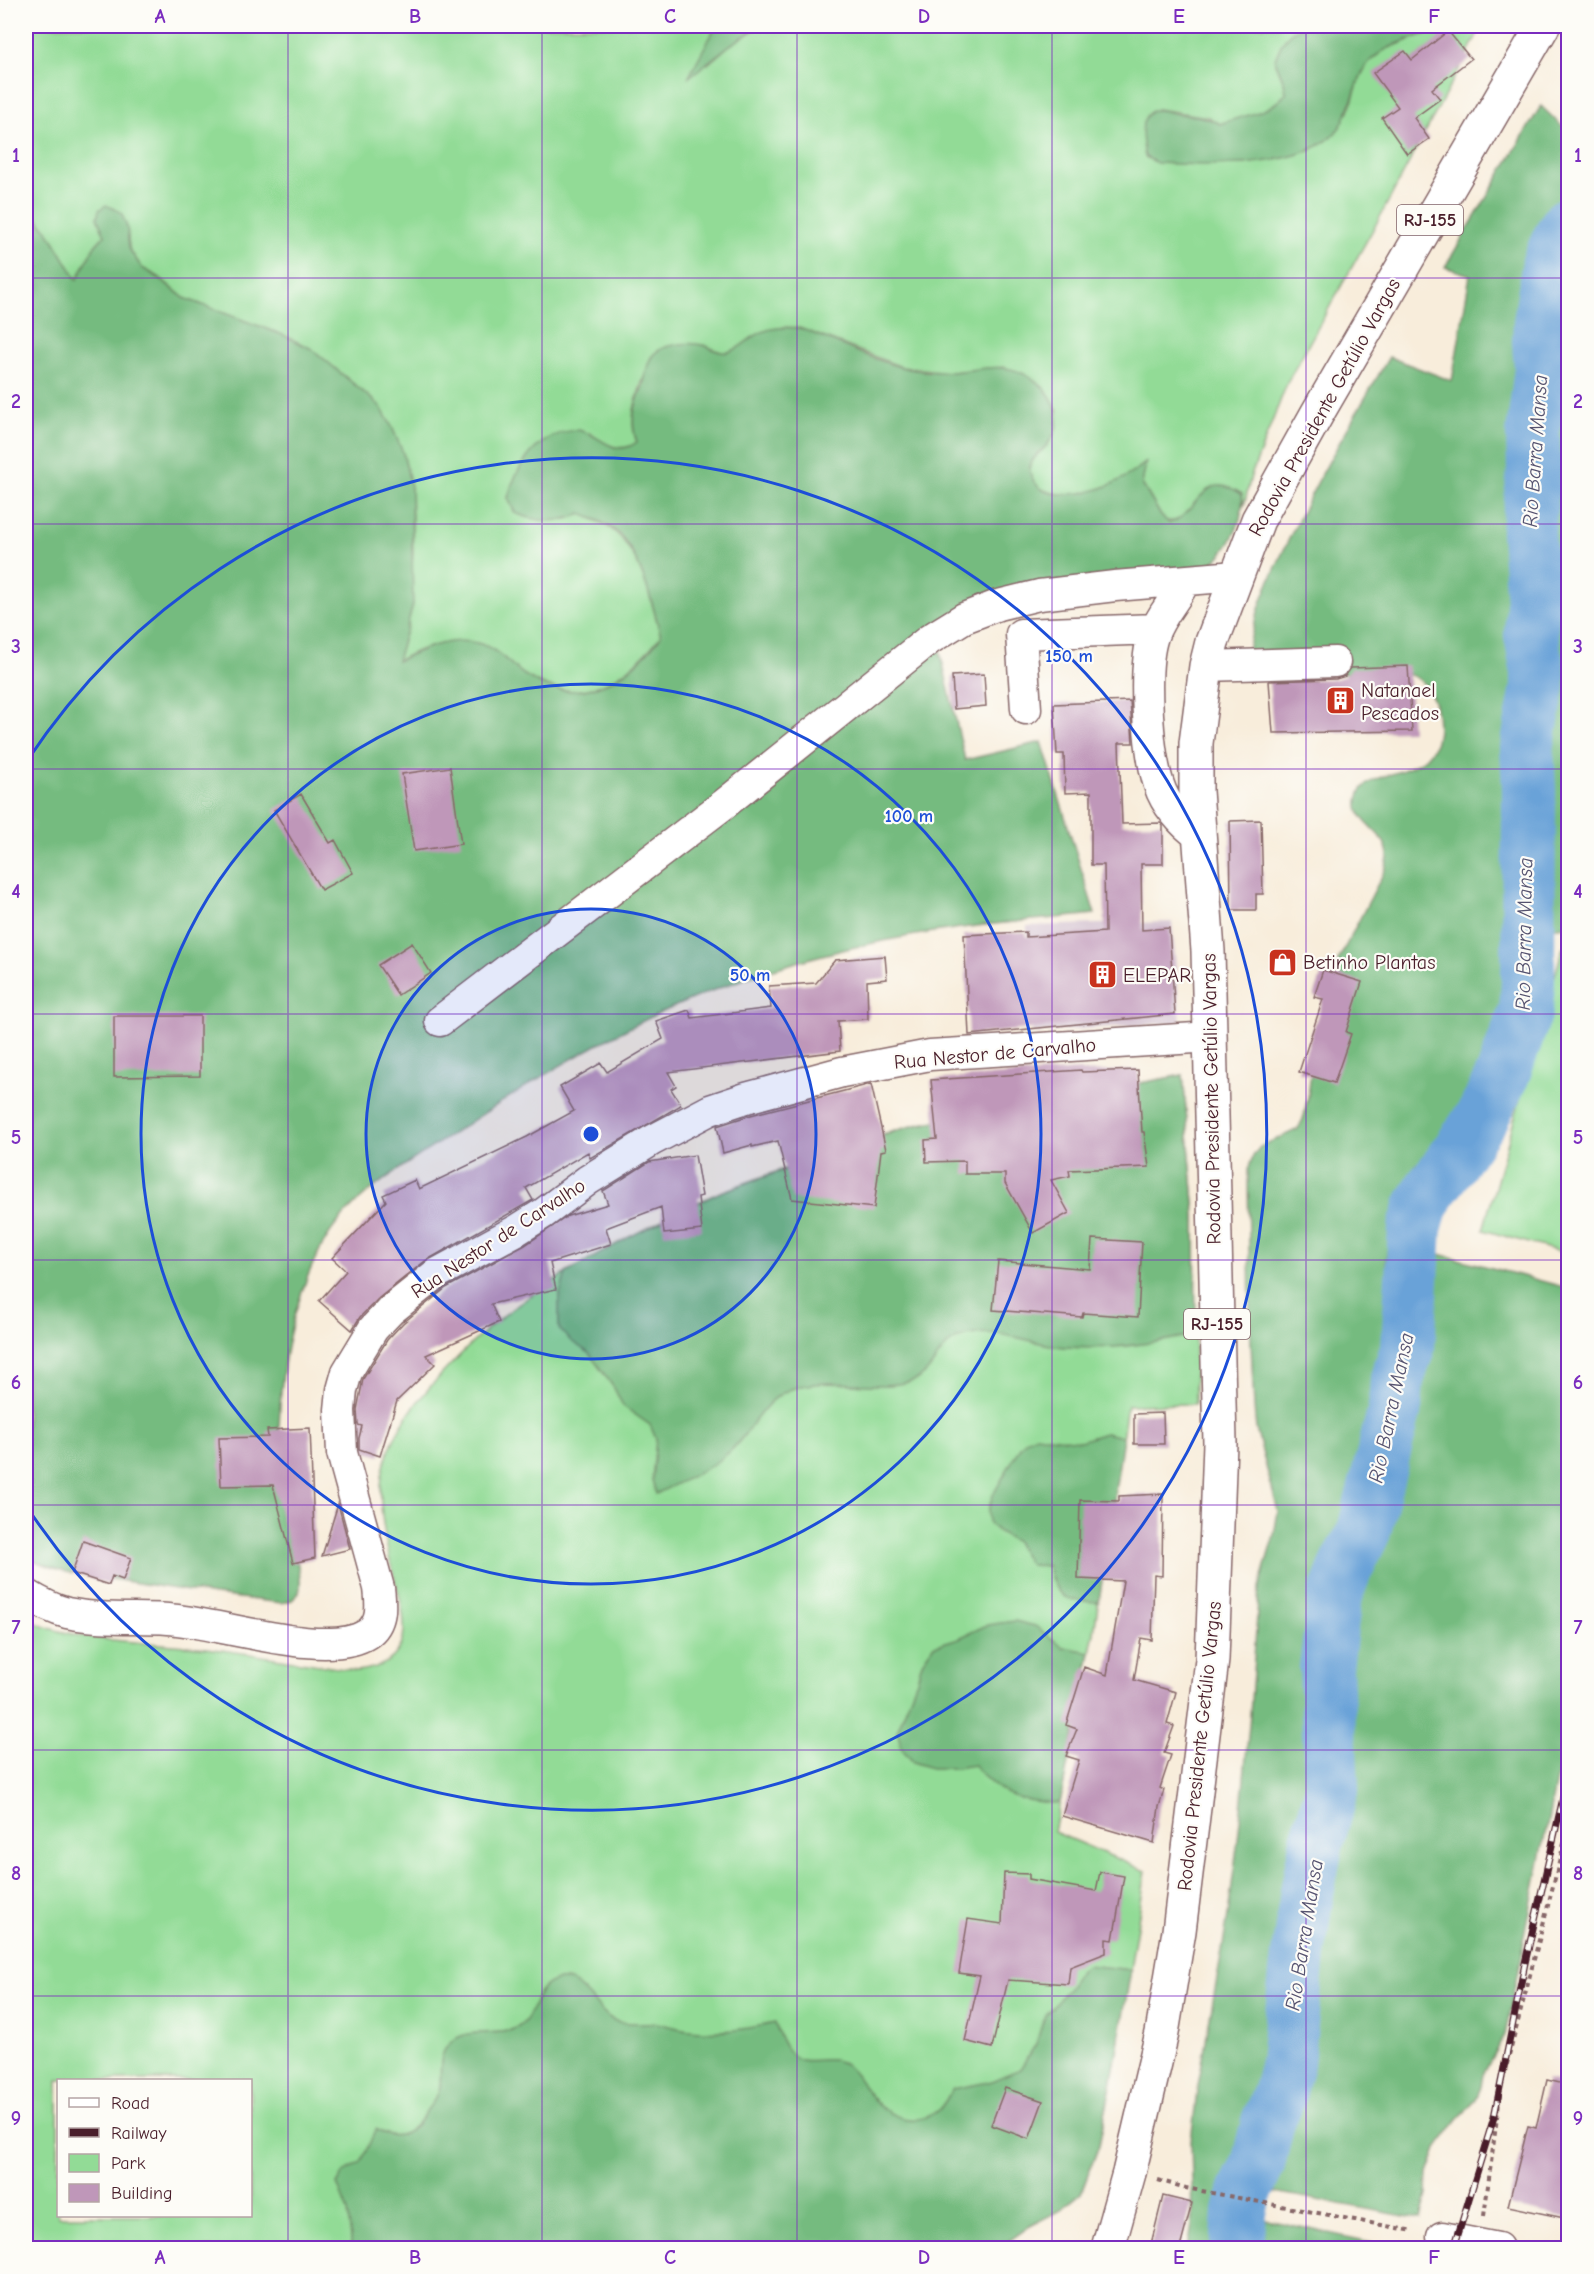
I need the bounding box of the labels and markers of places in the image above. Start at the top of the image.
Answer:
place label: Natanael Pescados [1361,679,1439,725]
building icon: Natanael Pescados [1324,685,1356,717]
shop icon: Betinho Plantas [1266,946,1298,978]
place label: Betinho Plantas [1303,951,1435,974]
building icon: ELEPAR [1086,959,1118,991]
place label: ELEPAR [1123,964,1191,987]
centre of rings [581,1124,601,1144]

